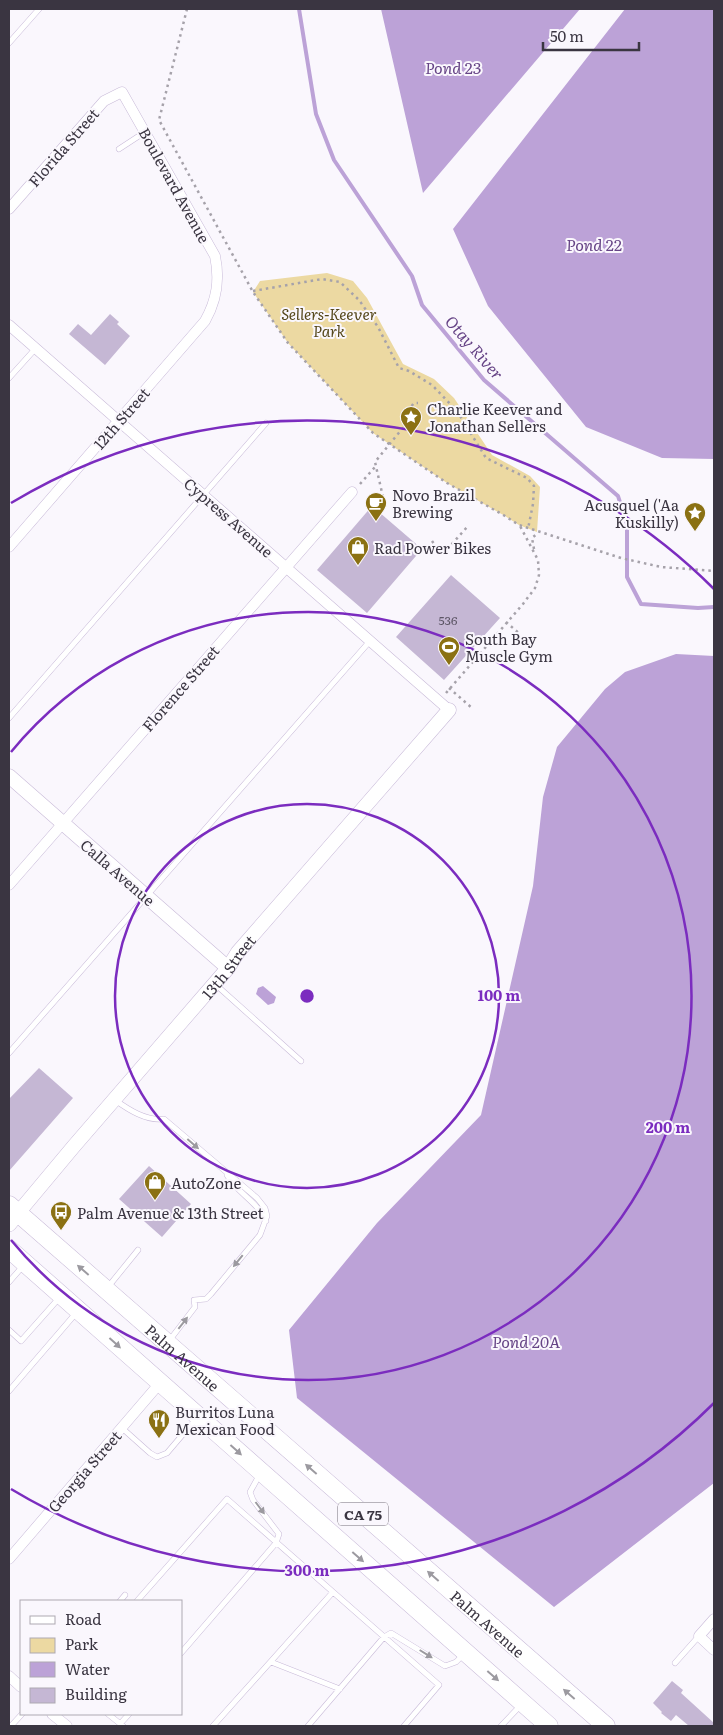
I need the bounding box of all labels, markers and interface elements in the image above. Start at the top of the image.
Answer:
scale bar [543,20,639,52]
text: 50 m [550,24,584,47]
water label: Pond 23 [425,55,481,79]
street label: Florida Street [22,103,104,191]
street label: Boulevard Avenue [134,123,216,247]
water label: Pond 22 [566,232,622,256]
park label: Sellers-Keever Park [281,302,377,342]
water label: Otay River [440,310,510,384]
street label: 12th Street [88,382,154,454]
place label: Charlie Keever and Jonathan Sellers [427,397,562,437]
place icon: Charlie Keever and Jonathan Sellers [399,405,423,436]
street label: Cypress Avenue [179,472,279,562]
place label: Novo Brazil Brewing [392,483,475,523]
cafe icon: Novo Brazil Brewing [364,491,388,522]
place label: Acusquel ('Aa Kuskilly) [584,493,680,533]
place icon: Acusquel ('Aa Kuskilly) [683,501,707,532]
shop icon: Rad Power Bikes [346,535,370,566]
place label: Rad Power Bikes [374,536,491,559]
house number: 536 [438,611,458,629]
place label: South Bay Muscle Gym [465,627,553,667]
sports icon: South Bay Muscle Gym [437,635,461,666]
street label: Florence Street [136,640,224,736]
street label: Calla Avenue [76,833,161,911]
street label: 13th Street [195,929,260,1003]
text: 100 m [478,983,520,1006]
centre of rings [298,987,316,1005]
text: 200 m [646,1115,690,1138]
one-way arrow [187,1138,199,1150]
shop icon: AutoZone [143,1170,167,1201]
place label: AutoZone [171,1171,242,1194]
bus stop icon: Palm Avenue & 13th Street [49,1200,73,1231]
place label: Palm Avenue & 13th Street [77,1201,264,1224]
one-way arrow [232,1255,243,1268]
one-way arrow [78,1264,90,1276]
one-way arrow [178,1316,189,1329]
street label: Palm Avenue [141,1318,226,1396]
water label: Pond 20A [492,1329,561,1353]
one-way arrow [108,1337,121,1348]
place label: Burritos Luna Mexican Food [175,1400,275,1440]
restaurant icon: Burritos Luna Mexican Food [147,1408,171,1439]
street label: Georgia Street [42,1425,126,1517]
one-way arrow [230,1444,242,1455]
one-way arrow [305,1464,317,1475]
one-way arrow [254,1501,265,1514]
road number: CA 75 [338,1502,388,1526]
one-way arrow [351,1552,364,1563]
text: 300 m [285,1558,329,1581]
one-way arrow [428,1570,440,1582]
street label: Palm Avenue [446,1584,531,1662]
legend [20,1600,182,1715]
text: Road [65,1607,101,1630]
text: Park [65,1632,99,1655]
one-way arrow [419,1649,432,1658]
text: Water [65,1657,110,1680]
one-way arrow [486,1671,499,1682]
text: Building [65,1682,127,1705]
one-way arrow [563,1689,575,1700]

